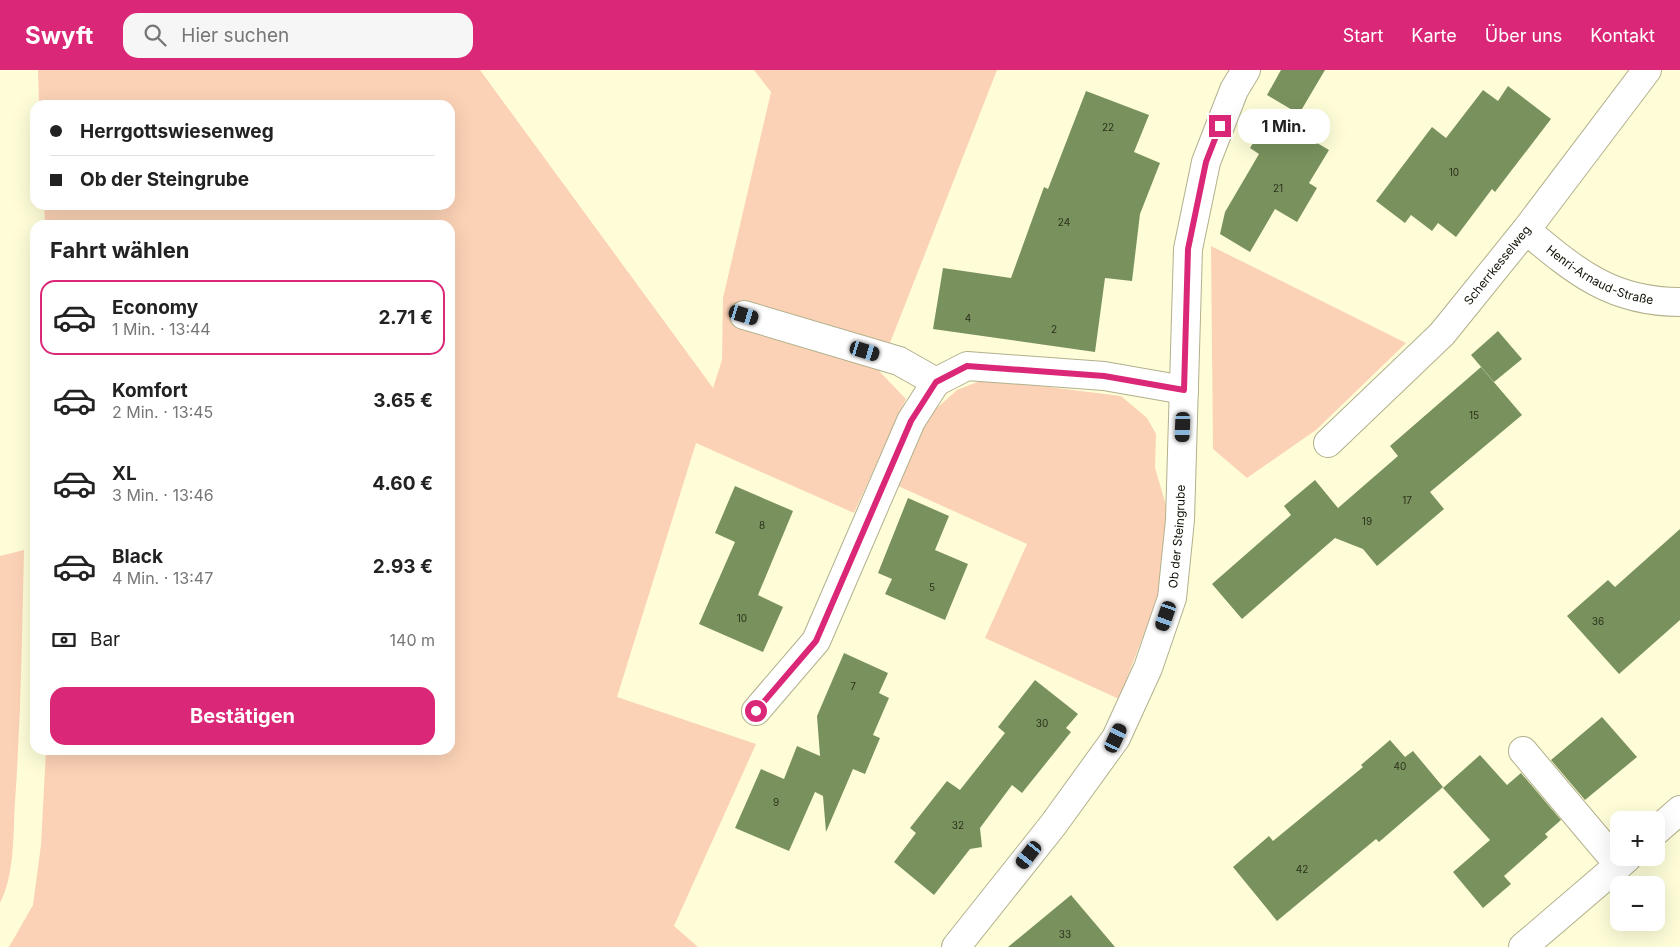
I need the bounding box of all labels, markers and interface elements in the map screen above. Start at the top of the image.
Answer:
search box [123,13,473,58]
text: Swyft [25,21,93,50]
icon: search [141,21,169,49]
text: Hier suchen [181,24,289,47]
text: Start [1343,25,1383,46]
text: Karte [1411,25,1457,46]
text: Über uns [1485,25,1562,46]
text: Kontakt [1590,25,1655,46]
callout: 1 Min. [1238,108,1330,144]
route end [1209,115,1231,137]
text: 1 Min. [1261,116,1307,136]
text: Herrgottswiesenweg [80,120,274,143]
house number: 22 [1102,121,1114,133]
house number: 10 [1449,166,1459,178]
text: Ob der Steingrube [80,168,249,191]
house number: 21 [1273,182,1283,194]
house number: 24 [1058,216,1070,228]
street label: Scherrkesselweg [1460,222,1534,308]
text: Fahrt wählen [50,237,190,263]
street label: Henri-Arnaud-Straße [1543,242,1655,307]
icon: car [52,295,97,340]
text: Economy [112,296,198,319]
car [727,303,760,327]
text: 2.71 € [378,306,433,329]
house number: 4 [965,312,971,324]
text: 1 Min. · 13:44 [112,319,211,339]
house number: 2 [1051,323,1057,335]
car [848,339,881,363]
icon: car [52,378,97,423]
text: Komfort [112,379,188,402]
text: 3.65 € [373,389,433,412]
text: 2 Min. · 13:45 [112,402,213,422]
house number: 15 [1469,409,1479,421]
car [1174,412,1191,442]
icon: car [52,461,97,506]
text: XL [112,462,137,485]
text: 4.60 € [372,472,433,495]
street label: Ob der Steingrube [1165,484,1188,589]
text: 3 Min. · 13:46 [112,485,214,505]
house number: 17 [1402,494,1412,506]
house number: 19 [1362,515,1372,527]
house number: 8 [759,519,765,531]
icon: car [52,544,97,589]
text: Black [112,545,163,568]
text: 2.93 € [373,555,433,578]
text: 4 Min. · 13:47 [112,568,213,588]
house number: 5 [929,581,935,593]
car [1154,599,1177,633]
house number: 10 [737,612,747,624]
house number: 36 [1592,615,1604,627]
icon: cash [50,626,78,654]
text: Bar [90,628,120,651]
text: 140 m [390,630,435,650]
house number: 7 [850,680,856,692]
button: Bestätigen [50,687,435,745]
route start [745,700,767,722]
house number: 30 [1036,717,1048,729]
car [1102,721,1129,755]
house number: 40 [1394,760,1406,772]
house number: 9 [773,796,779,808]
map controls [1610,811,1665,931]
button: + [1610,811,1665,866]
house number: 32 [952,819,964,831]
car [1013,839,1044,871]
house number: 42 [1296,863,1308,875]
button: − [1610,876,1665,931]
house number: 33 [1059,928,1071,940]

